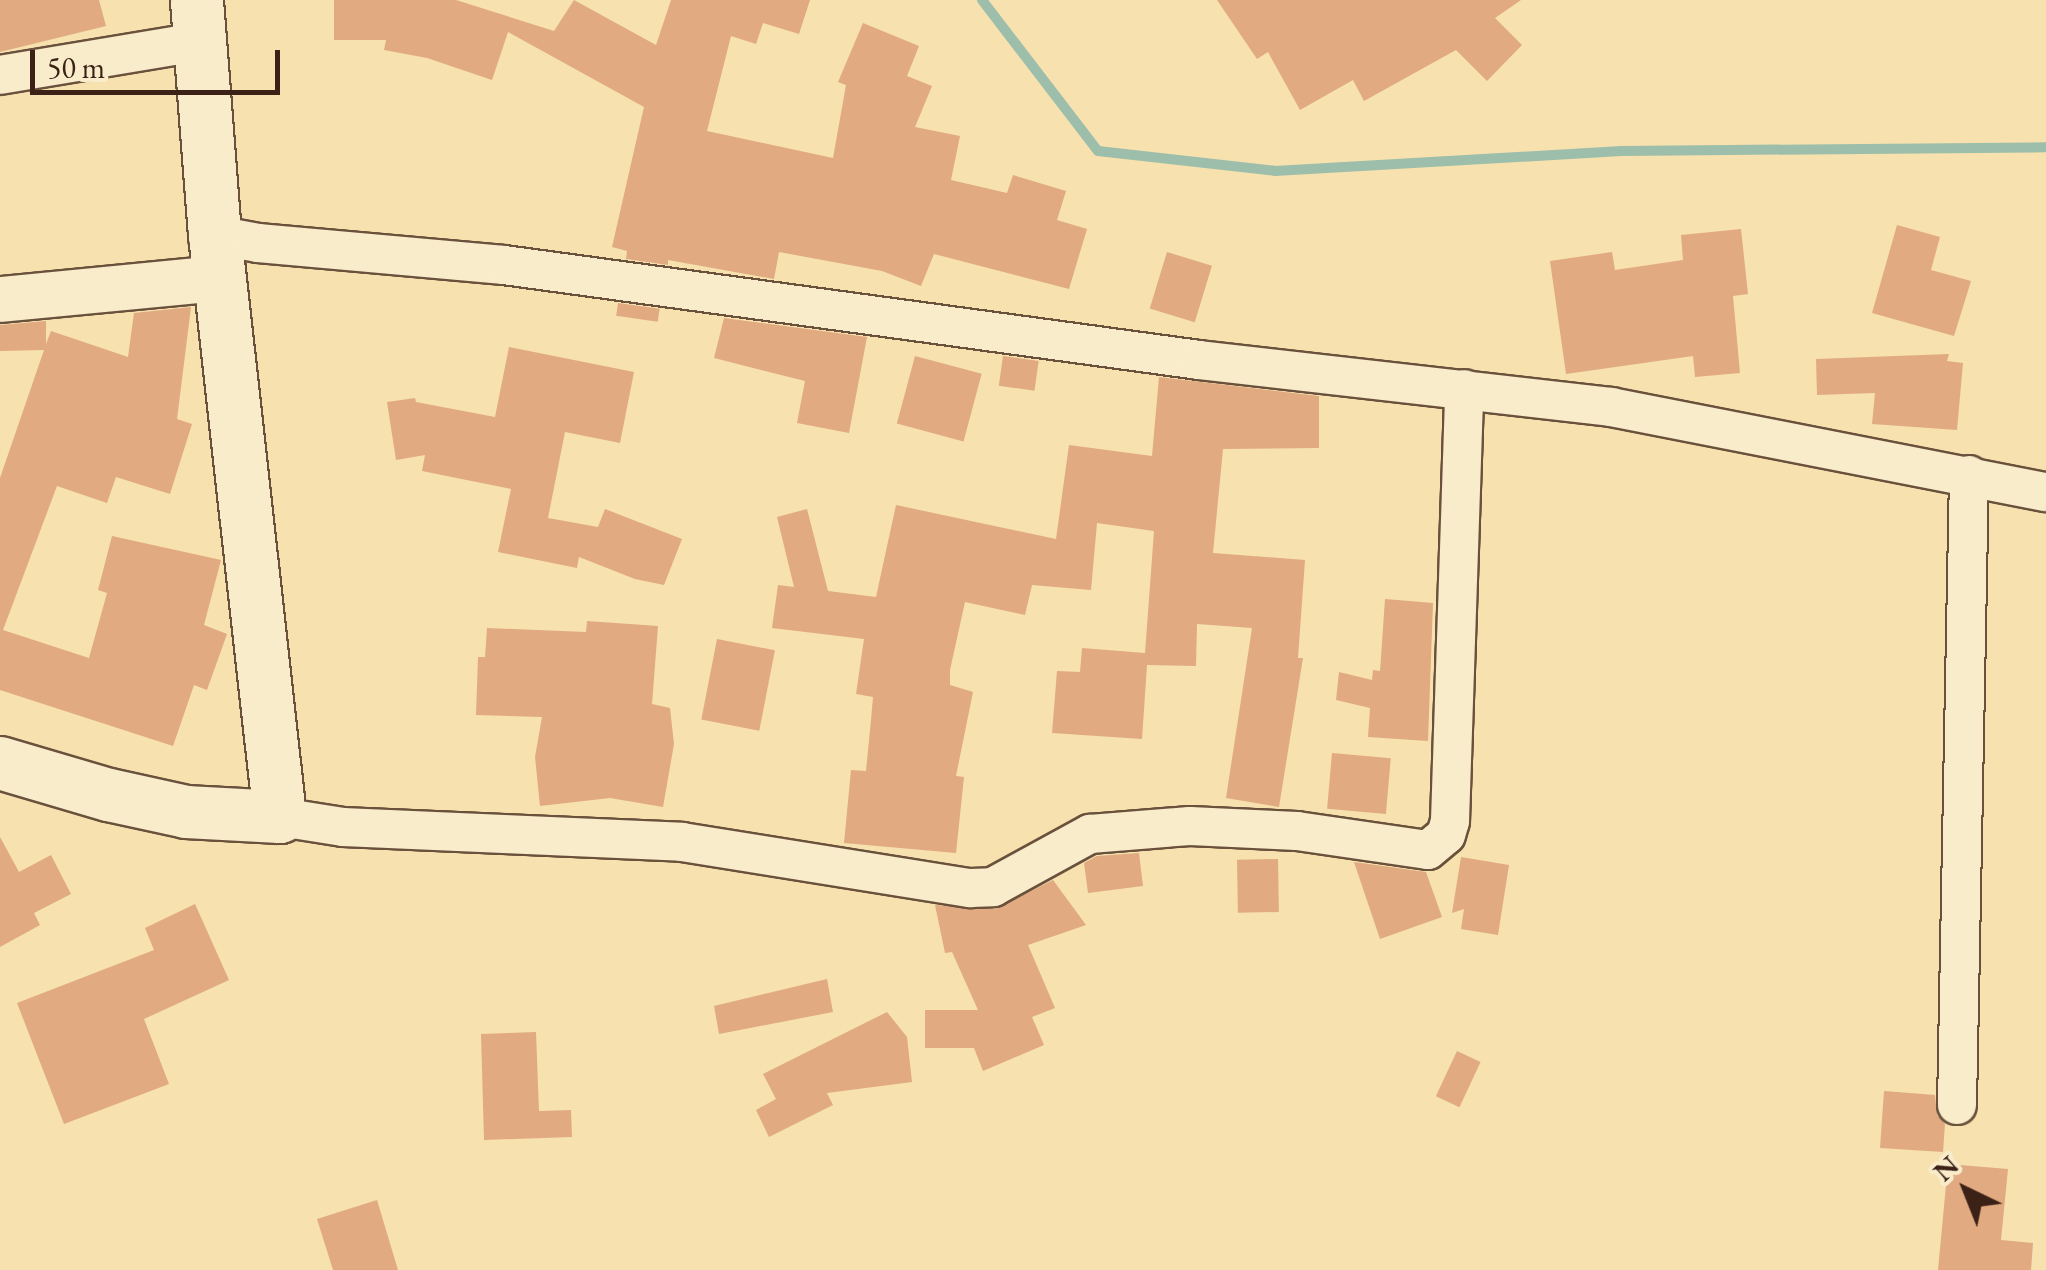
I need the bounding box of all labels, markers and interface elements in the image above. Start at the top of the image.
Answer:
scale bar [35,30,285,92]
text: 50 m [47,48,105,87]
north arrow [1916,1140,2016,1240]
text: N [1925,1147,1966,1189]

